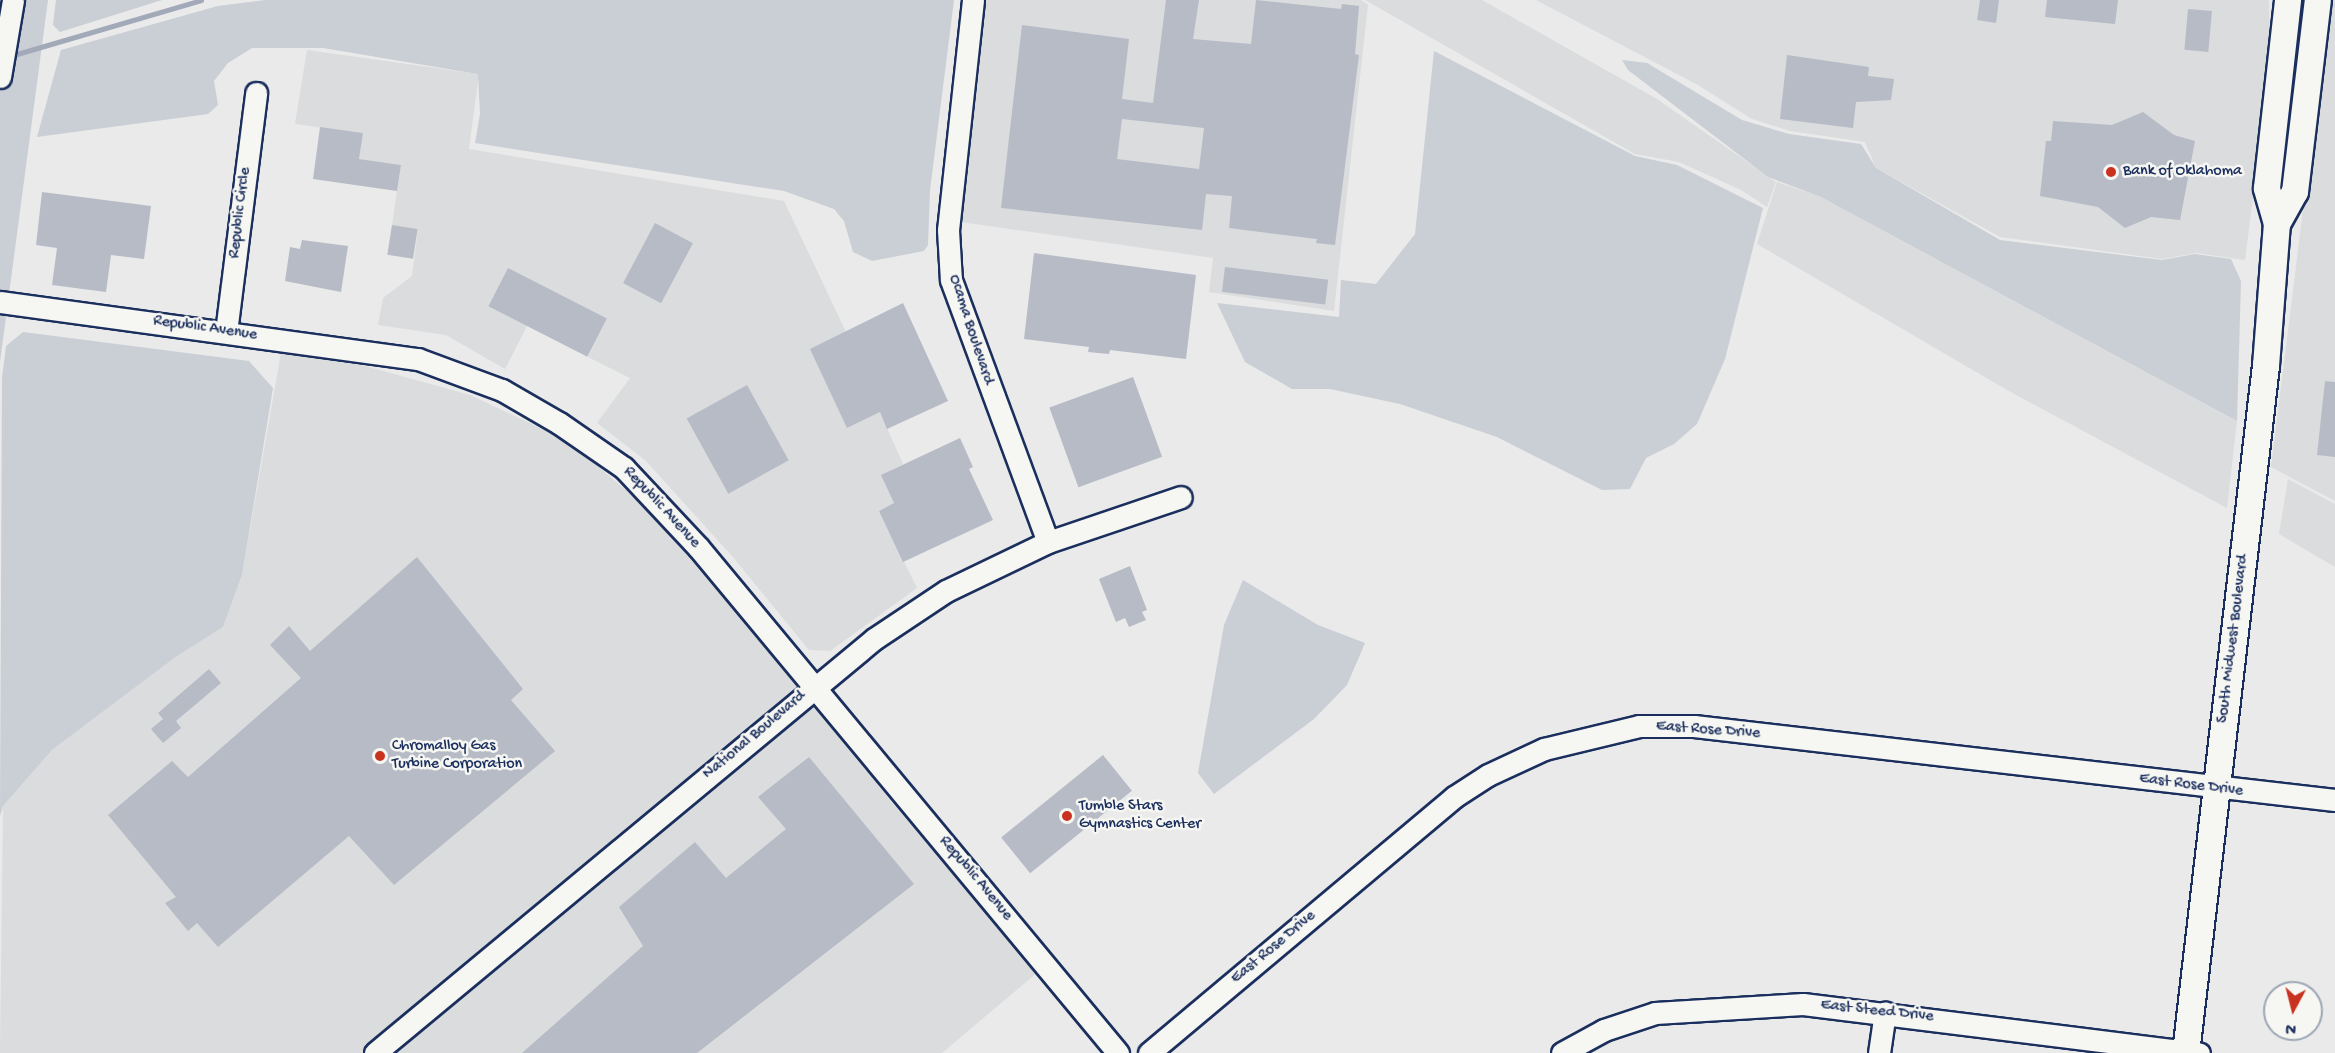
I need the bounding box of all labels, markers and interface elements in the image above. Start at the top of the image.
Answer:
place label: Bank of Oklahoma [2123,162,2242,182]
marker: Bank of Oklahoma [2104,165,2118,179]
street label: Republic Circle [226,166,256,260]
street label: Ocama Boulevard [943,272,997,388]
street label: Republic Avenue [152,312,258,346]
street label: Republic Avenue [618,463,704,553]
street label: South Midwest Boulevard [2214,554,2254,724]
street label: National Boulevard [700,687,810,785]
street label: East Rose Drive [1655,718,1761,744]
place label: Chromalloy Gas Turbine Corporation [392,737,522,775]
marker: Chromalloy Gas Turbine Corporation [373,749,387,763]
street label: East Rose Drive [2138,770,2244,802]
place label: Tumble Stars Gymnastics Center [1079,797,1201,835]
marker: Tumble Stars Gymnastics Center [1060,809,1074,823]
street label: Republic Avenue [934,833,1016,925]
street label: East Rose Drive [1228,907,1320,989]
north arrow [2263,981,2323,1041]
street label: East Steed Drive [1820,997,1934,1027]
text: N [2285,1017,2297,1037]

